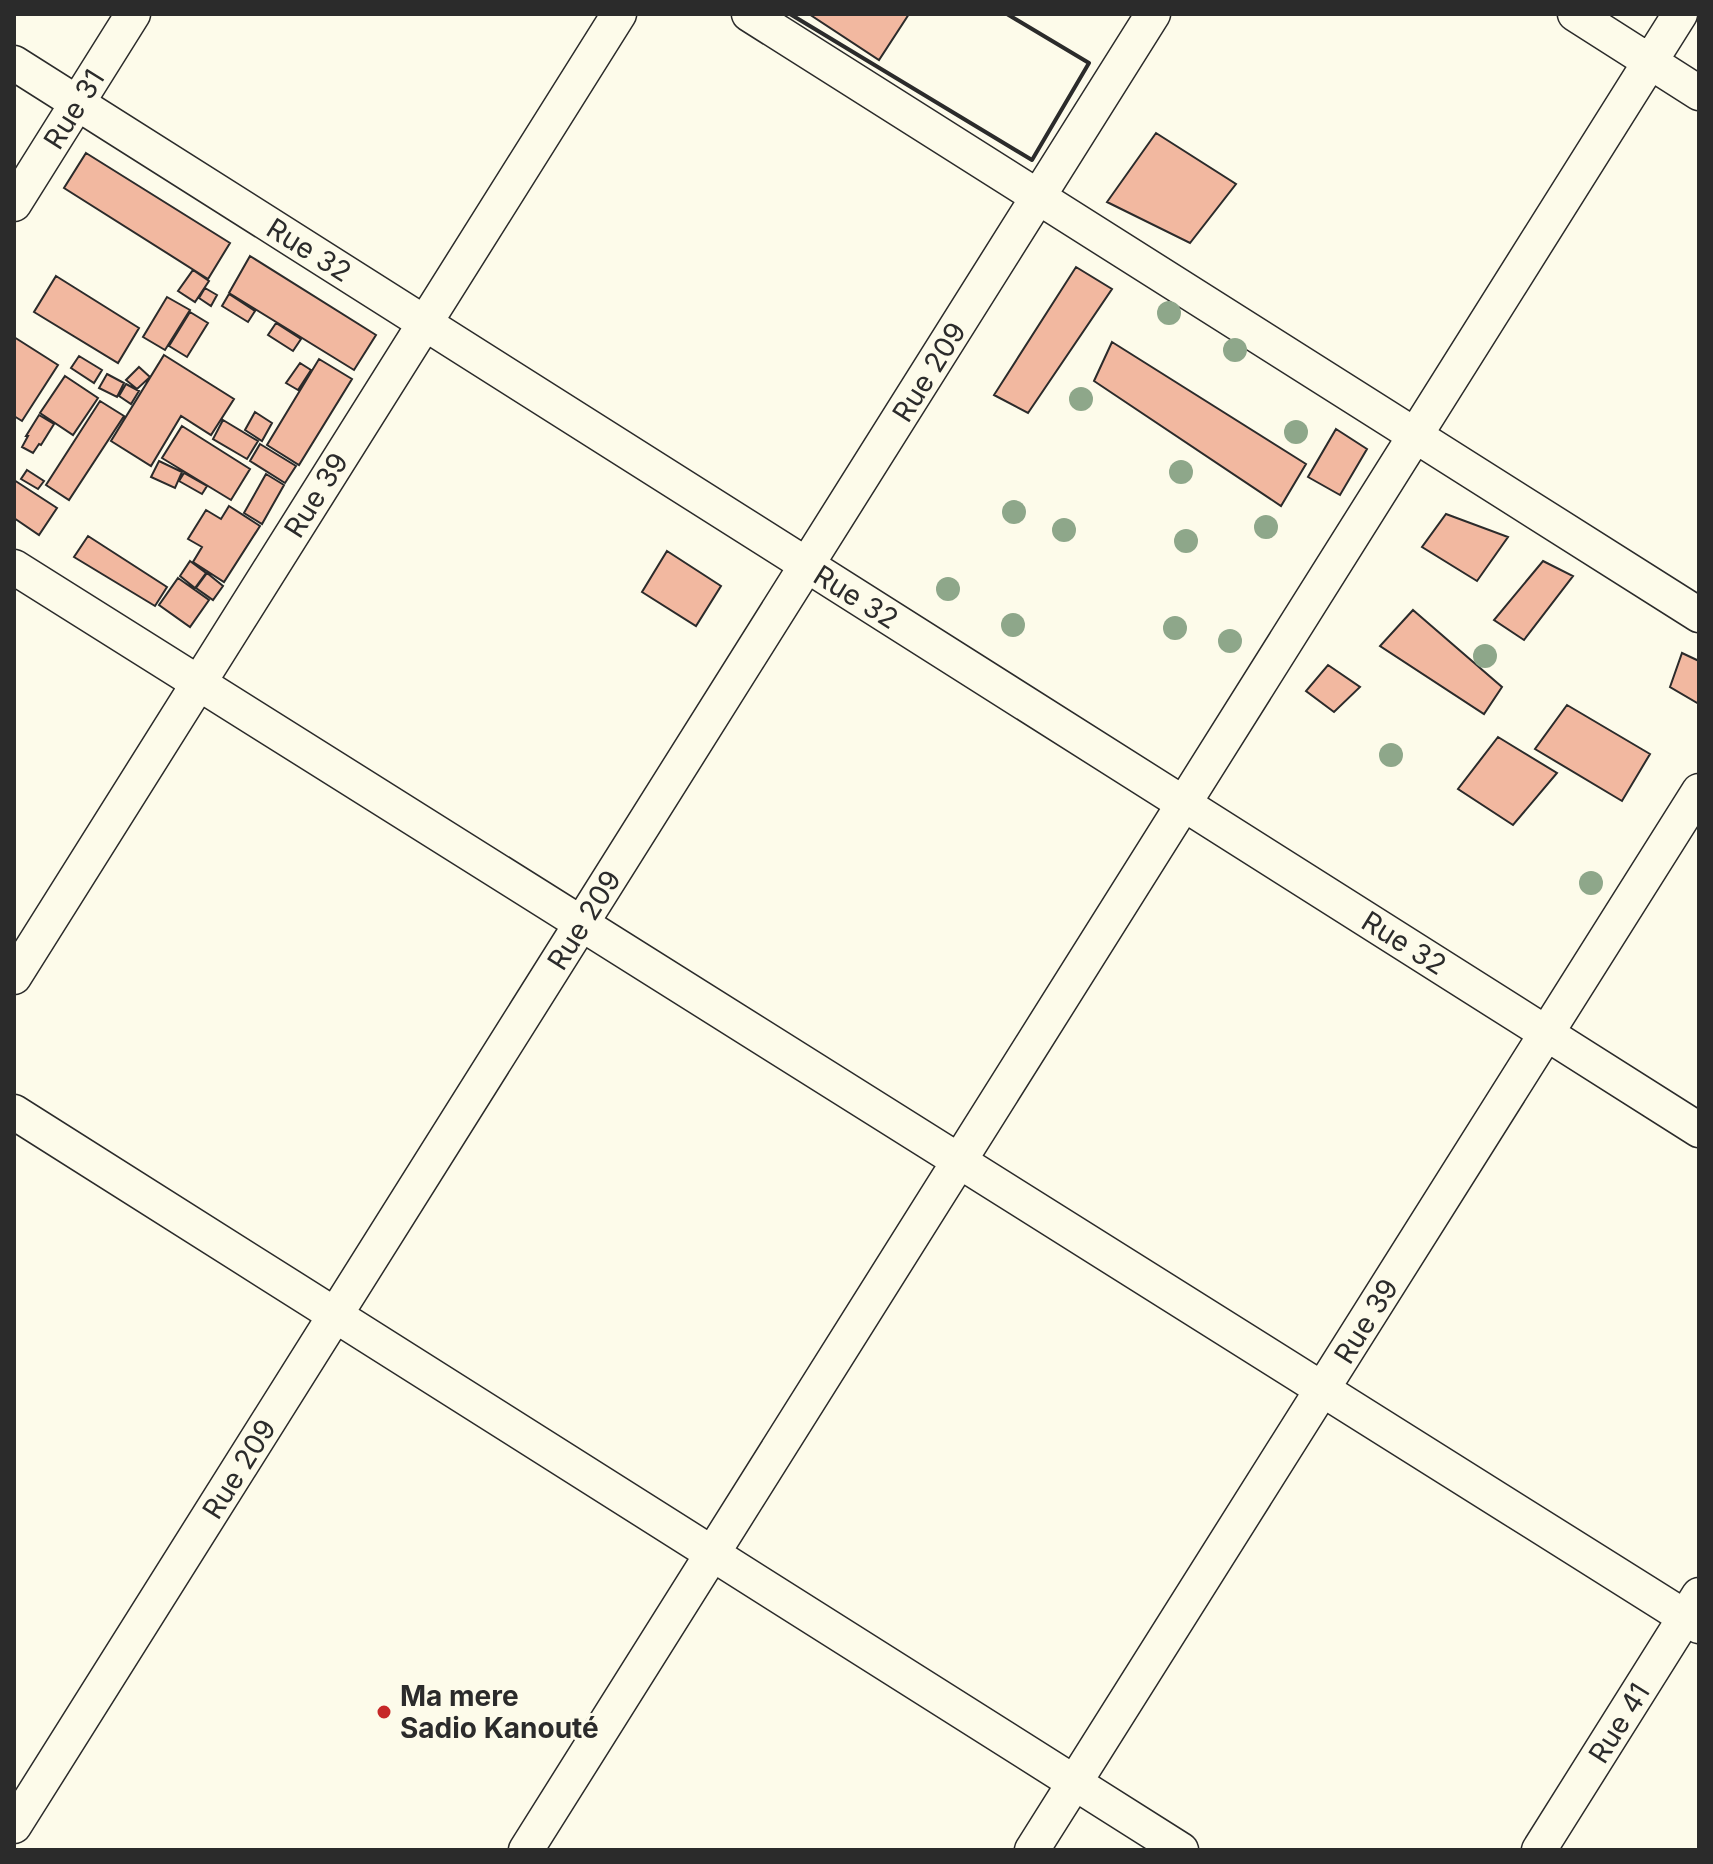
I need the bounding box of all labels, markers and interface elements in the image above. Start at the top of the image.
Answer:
street label: Rue 31 [36,63,112,155]
street label: Rue 32 [260,211,358,289]
street label: Rue 209 [885,316,973,428]
street label: Rue 39 [277,446,355,544]
street label: Rue 32 [807,558,905,636]
street label: Rue 209 [540,864,628,976]
street label: Rue 32 [1355,904,1453,982]
street label: Rue 39 [1327,1272,1405,1370]
street label: Rue 209 [195,1413,283,1525]
street label: Rue 41 [1581,1677,1657,1769]
place label: Ma mere Sadio Kanouté [400,1679,599,1745]
marker: Ma mere Sadio Kanouté [375,1703,393,1721]

